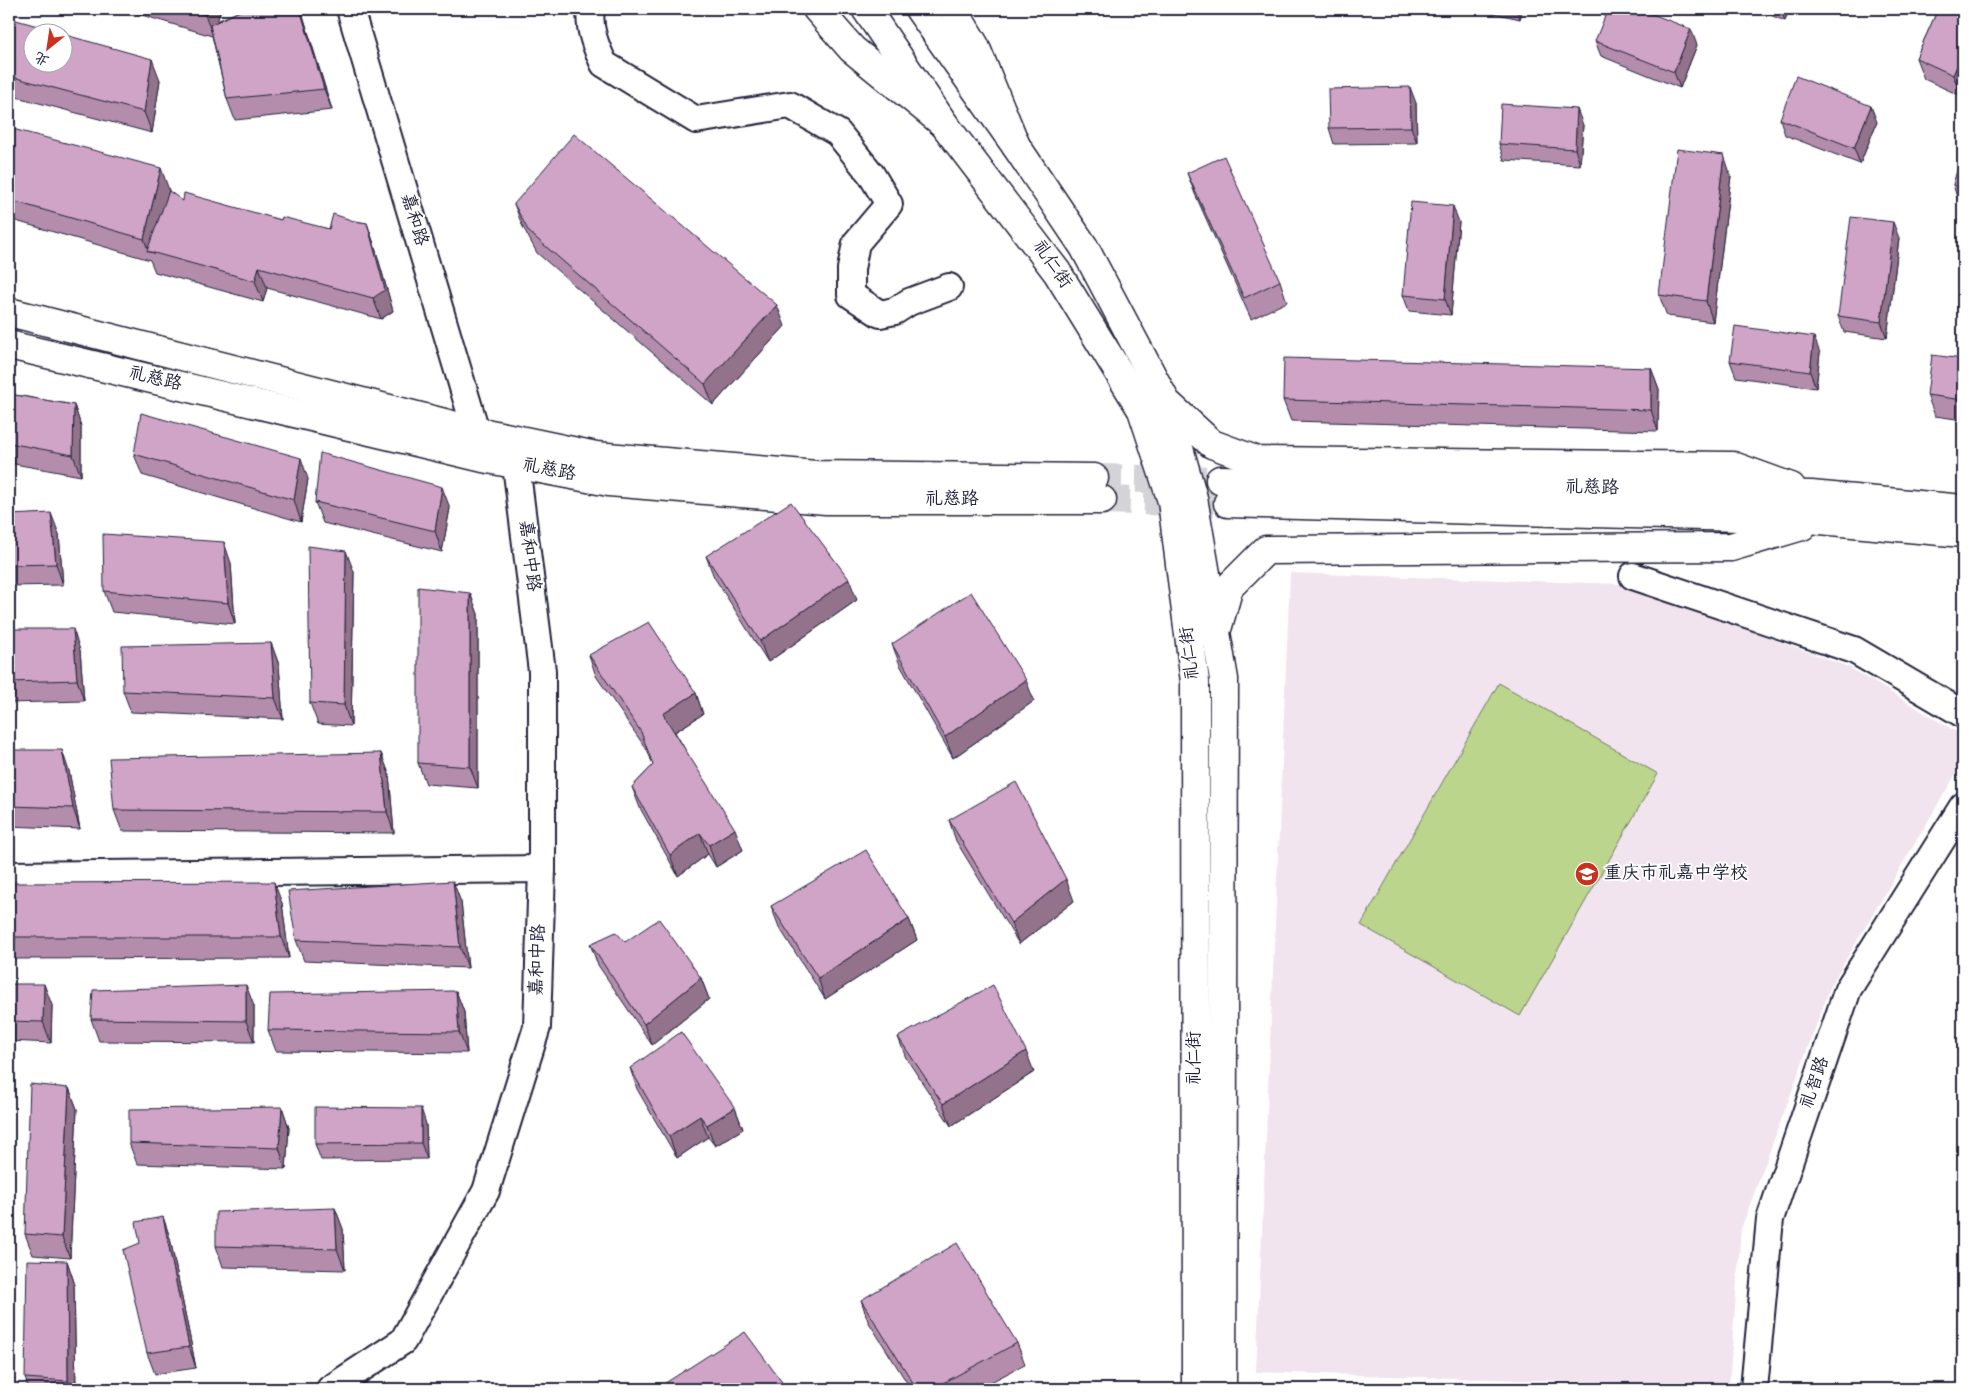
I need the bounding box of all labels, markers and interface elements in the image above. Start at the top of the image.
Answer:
north arrow [22,22,72,72]
text: 北 [31,45,54,70]
street label: 嘉和路 [393,191,433,249]
street label: 礼仁街 [1025,236,1077,294]
street label: 礼慈路 [126,362,184,398]
street label: 礼慈路 [520,454,578,488]
street label: 礼慈路 [1565,476,1619,502]
street label: 礼慈路 [925,488,979,513]
street label: 嘉和中路 [511,519,545,593]
street label: 礼仁街 [1175,625,1207,681]
school or university icon: 重庆市礼嘉中学校 [1574,861,1600,887]
place label: 重庆市礼嘉中学校 [1604,862,1748,887]
street label: 嘉和中路 [525,924,553,996]
street label: 礼仁街 [1183,1031,1208,1085]
street label: 礼智路 [1795,1053,1837,1113]

